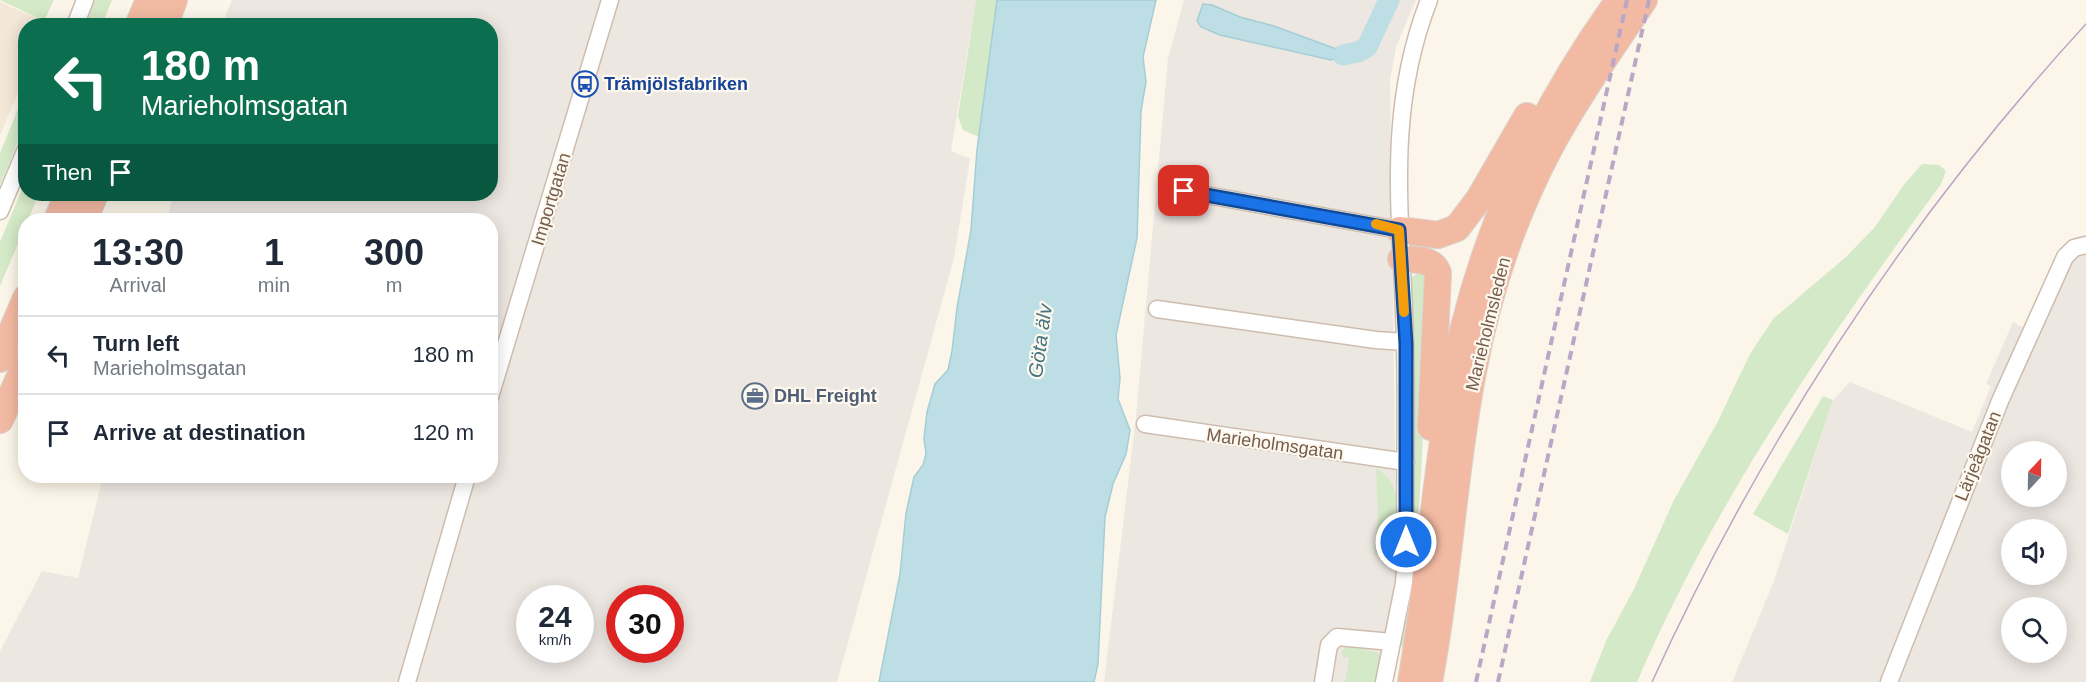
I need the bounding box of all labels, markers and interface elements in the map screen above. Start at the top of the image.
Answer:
icon: left [42,42,120,120]
text: 180 m [141,42,260,89]
bus stop icon: Trämjölsfabriken [570,69,600,99]
place label: Trämjölsfabriken [604,74,748,94]
text: Marieholmsgatan [141,91,348,121]
street label: Importgatan [527,150,575,248]
icon: arrive [104,156,137,189]
text: Then [42,160,92,185]
pin [1158,165,1209,216]
icon: arrive [1167,174,1200,207]
text: 13:30 [92,232,184,273]
text: 1 [264,232,284,273]
text: 300 [364,232,424,273]
street label: Marieholmsleden [1462,255,1514,393]
text: Arrival [110,274,166,296]
text: min [258,274,290,296]
text: m [386,274,402,296]
water label: Göta älv [1024,302,1056,379]
text: Turn left [93,331,179,356]
icon: left [42,339,75,372]
text: 180 m [413,342,474,367]
text: Marieholmsgatan [93,357,246,379]
office icon: DHL Freight [740,381,770,411]
place label: DHL Freight [774,386,877,406]
street label: Lärjeågatan [1951,408,2005,504]
icon: arrive [42,417,75,450]
text: Arrive at destination [93,420,306,445]
text: 120 m [413,420,474,445]
street label: Marieholmsgatan [1205,424,1345,464]
north arrow [2001,441,2067,507]
map controls [2001,441,2067,663]
position arrow [1374,510,1438,574]
button: sound [2001,519,2067,585]
speed limit sign: 30 [606,585,684,663]
button: search [2001,597,2067,663]
text: 24 [538,600,572,633]
text: km/h [539,631,571,648]

